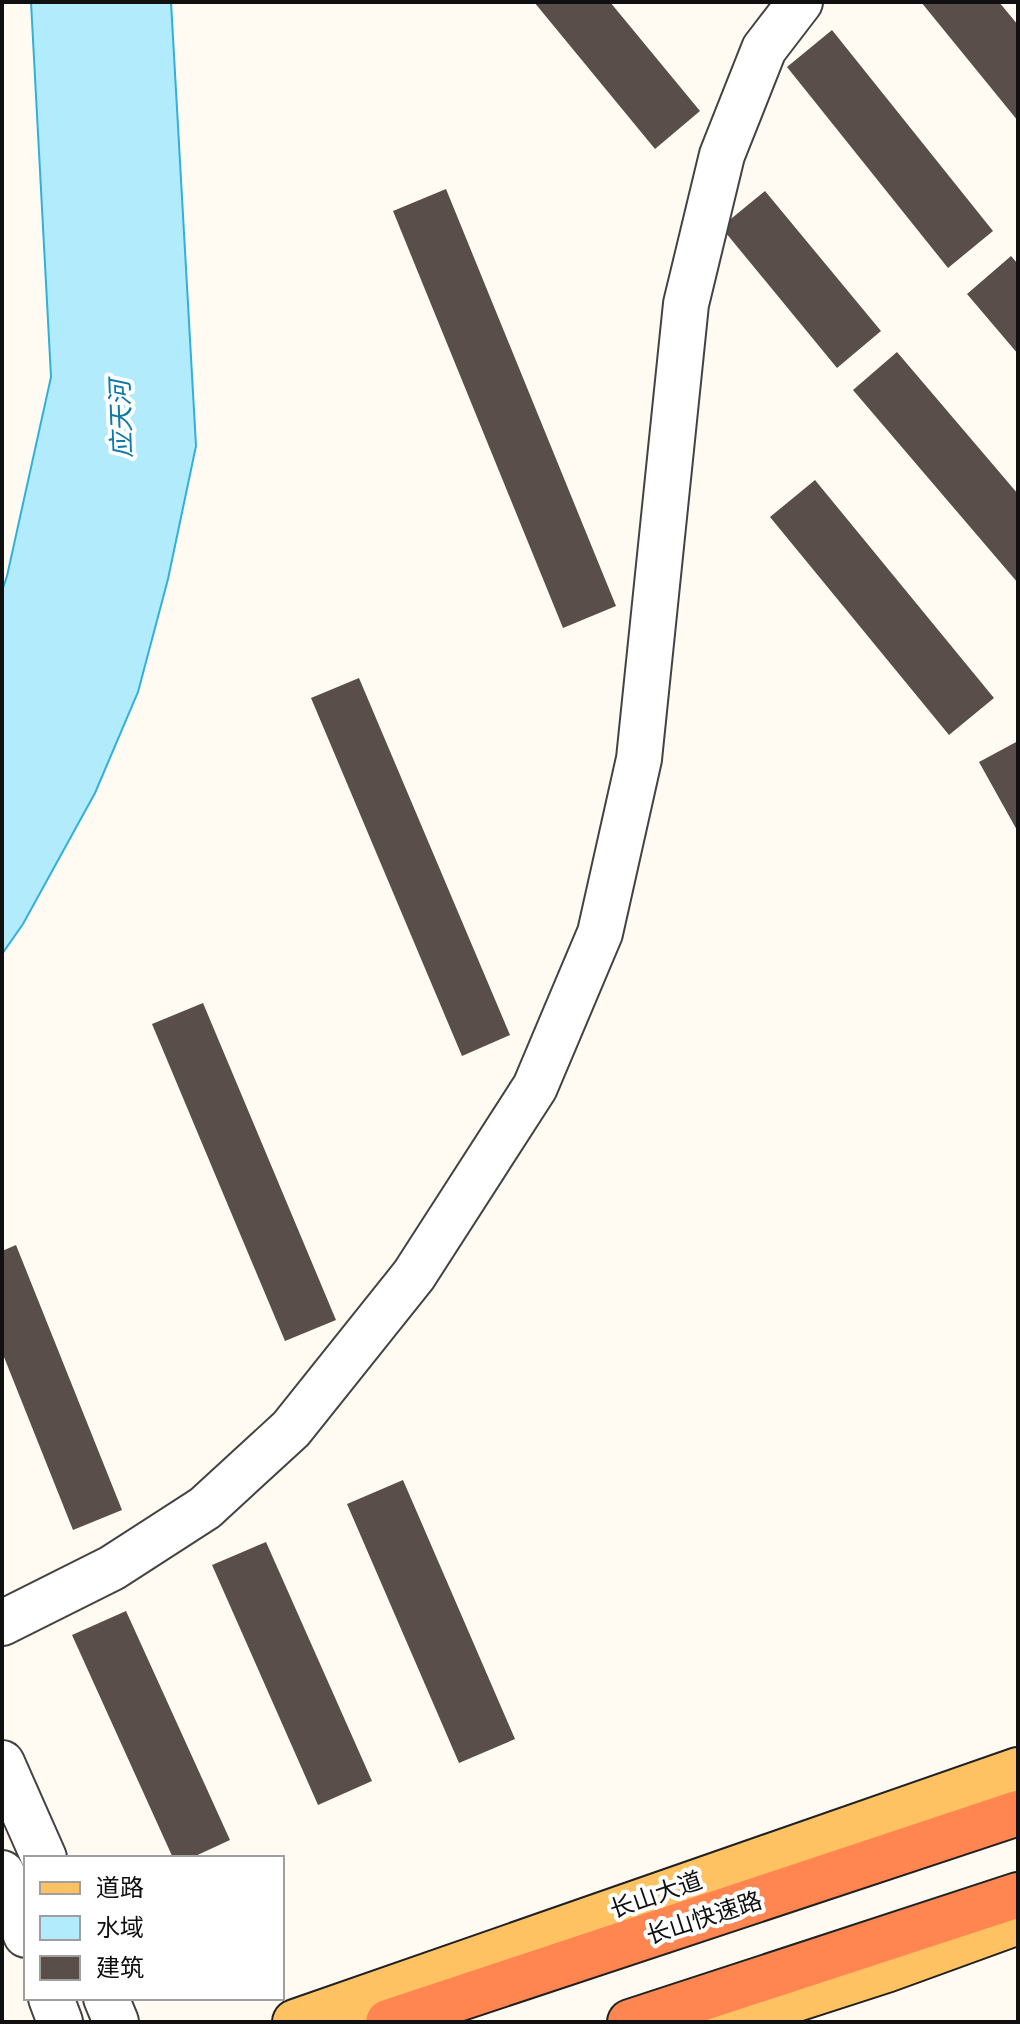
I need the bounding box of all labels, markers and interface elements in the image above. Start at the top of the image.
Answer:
water label: 应天河 [101,374,140,459]
legend [24,1856,284,2000]
street label: 长山大道 [605,1863,707,1926]
text: 道路 [96,1871,144,1904]
street label: 长山快速路 [642,1883,766,1952]
text: 水域 [96,1911,144,1944]
text: 建筑 [96,1951,144,1984]

